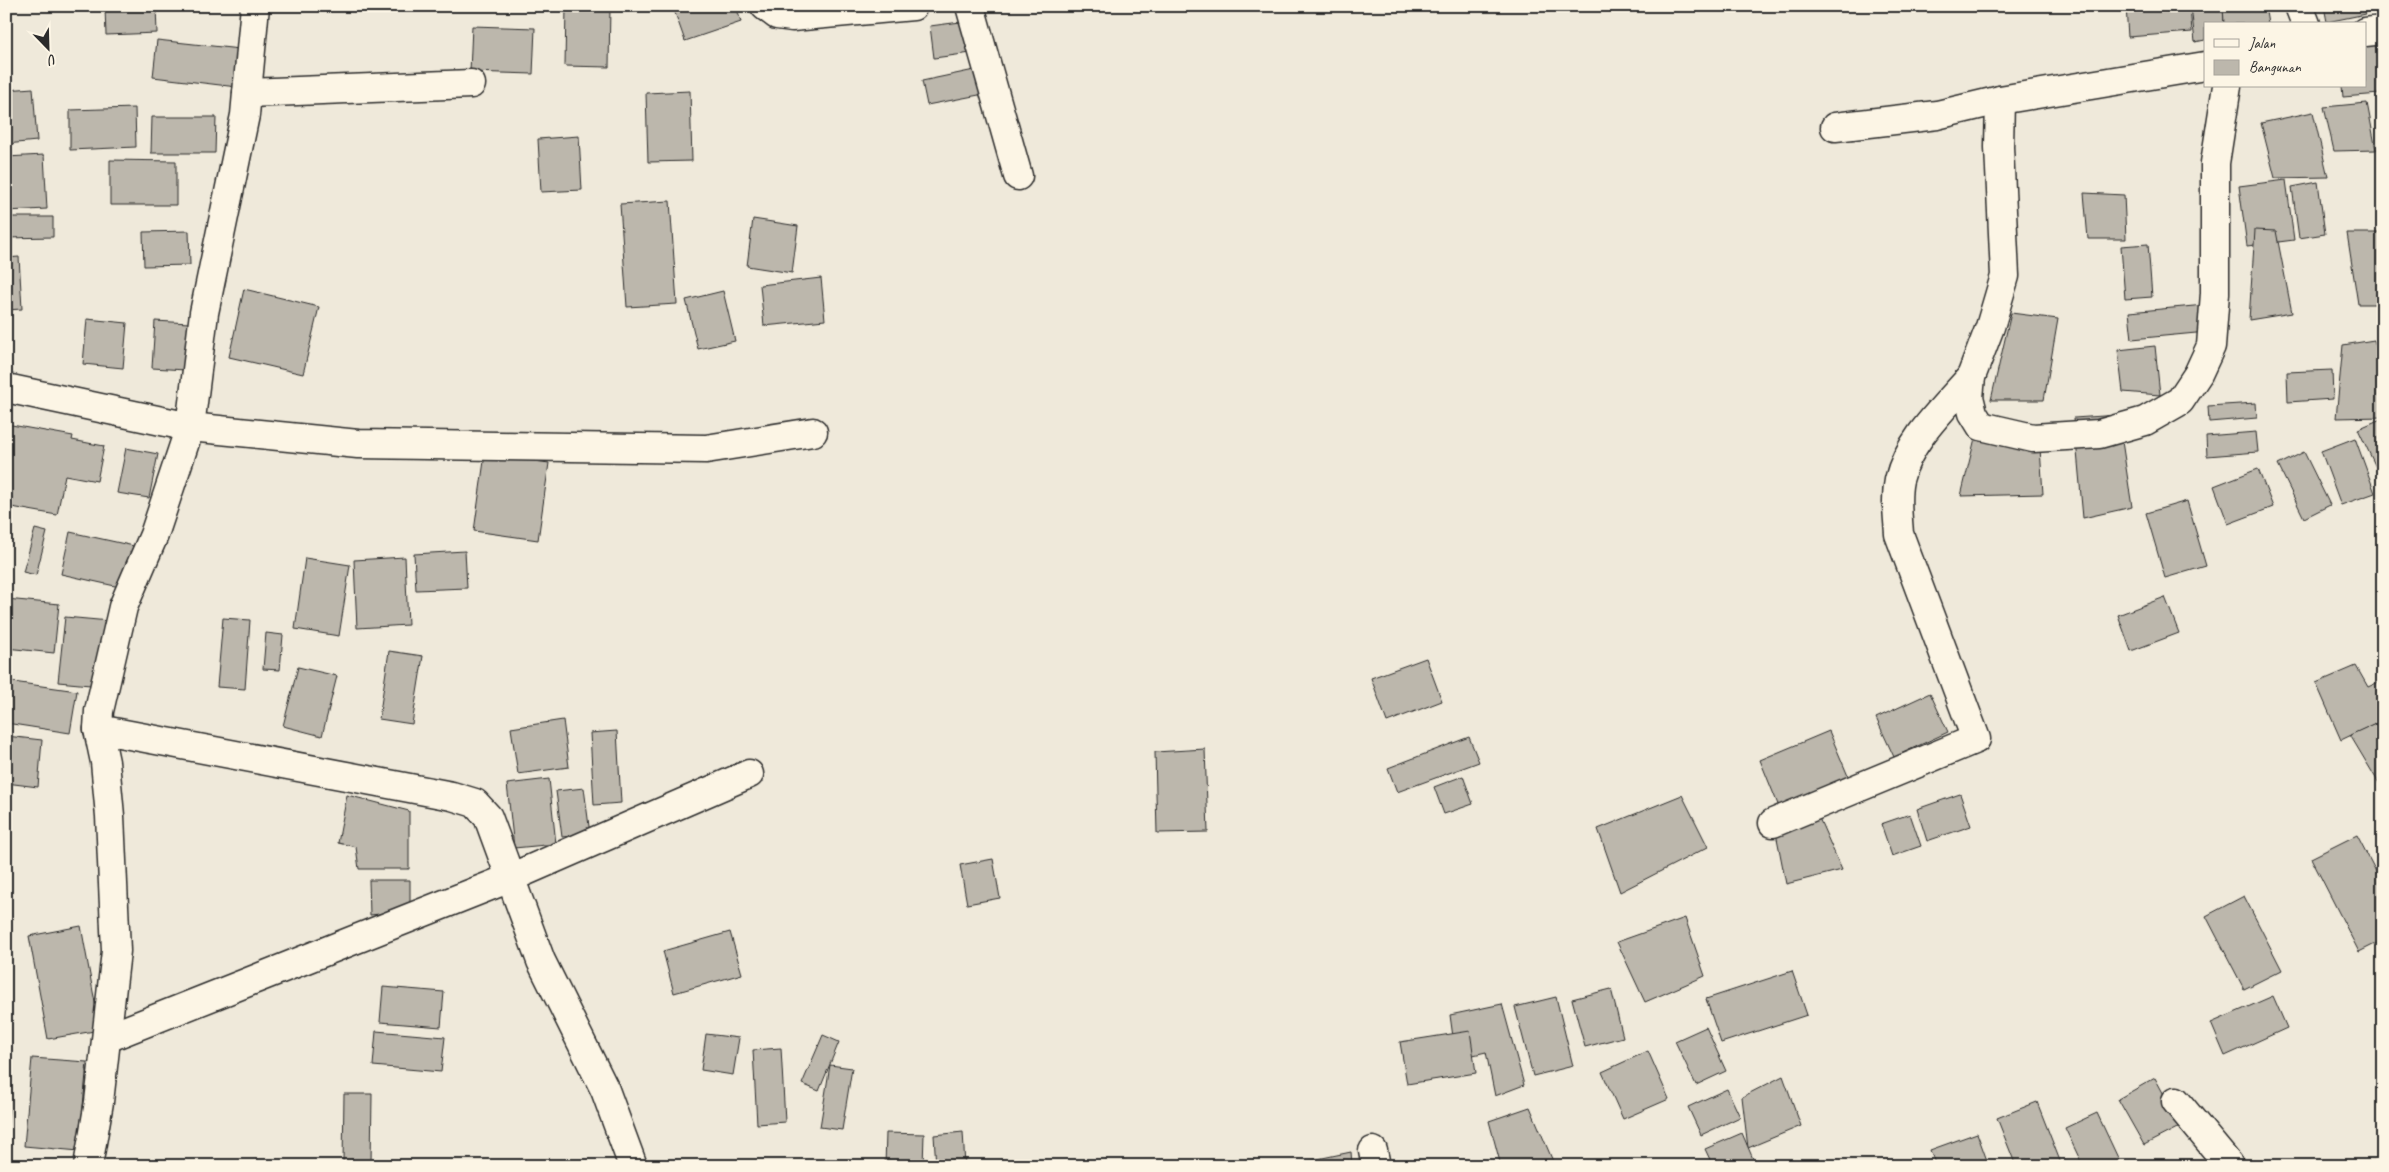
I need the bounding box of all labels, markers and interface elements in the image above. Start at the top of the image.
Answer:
north arrow [22,22,72,72]
legend [2204,22,2366,88]
text: Jalan [2248,34,2276,53]
text: U [43,50,59,70]
text: Bangunan [2249,58,2302,77]

